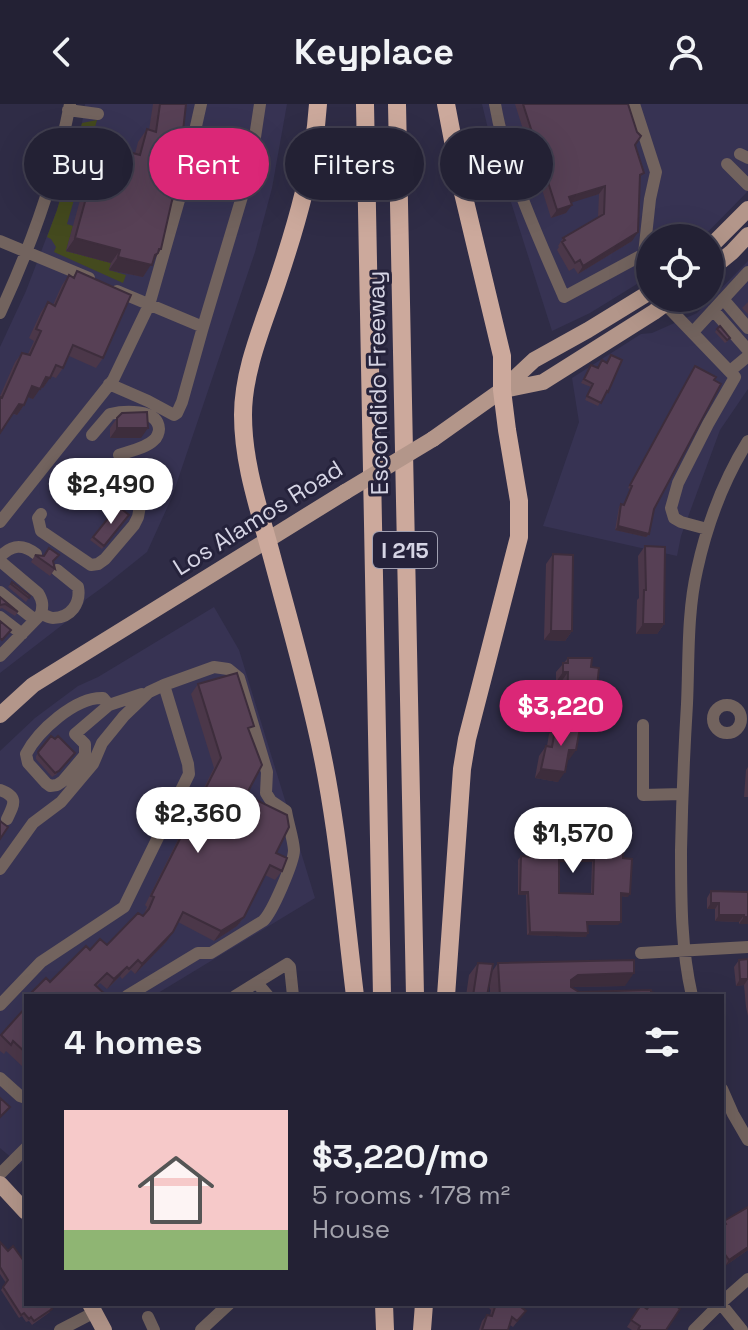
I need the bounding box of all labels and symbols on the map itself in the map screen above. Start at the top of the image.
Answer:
street label: Escondido Freeway [360,270,395,496]
street label: Los Alamos Road [167,453,348,582]
pin: $2,490 [46,458,176,526]
road number: I 215 [373,532,437,568]
pin: $3,220 [496,680,626,748]
pin: $2,360 [133,787,263,855]
pin: $1,570 [508,807,638,875]

